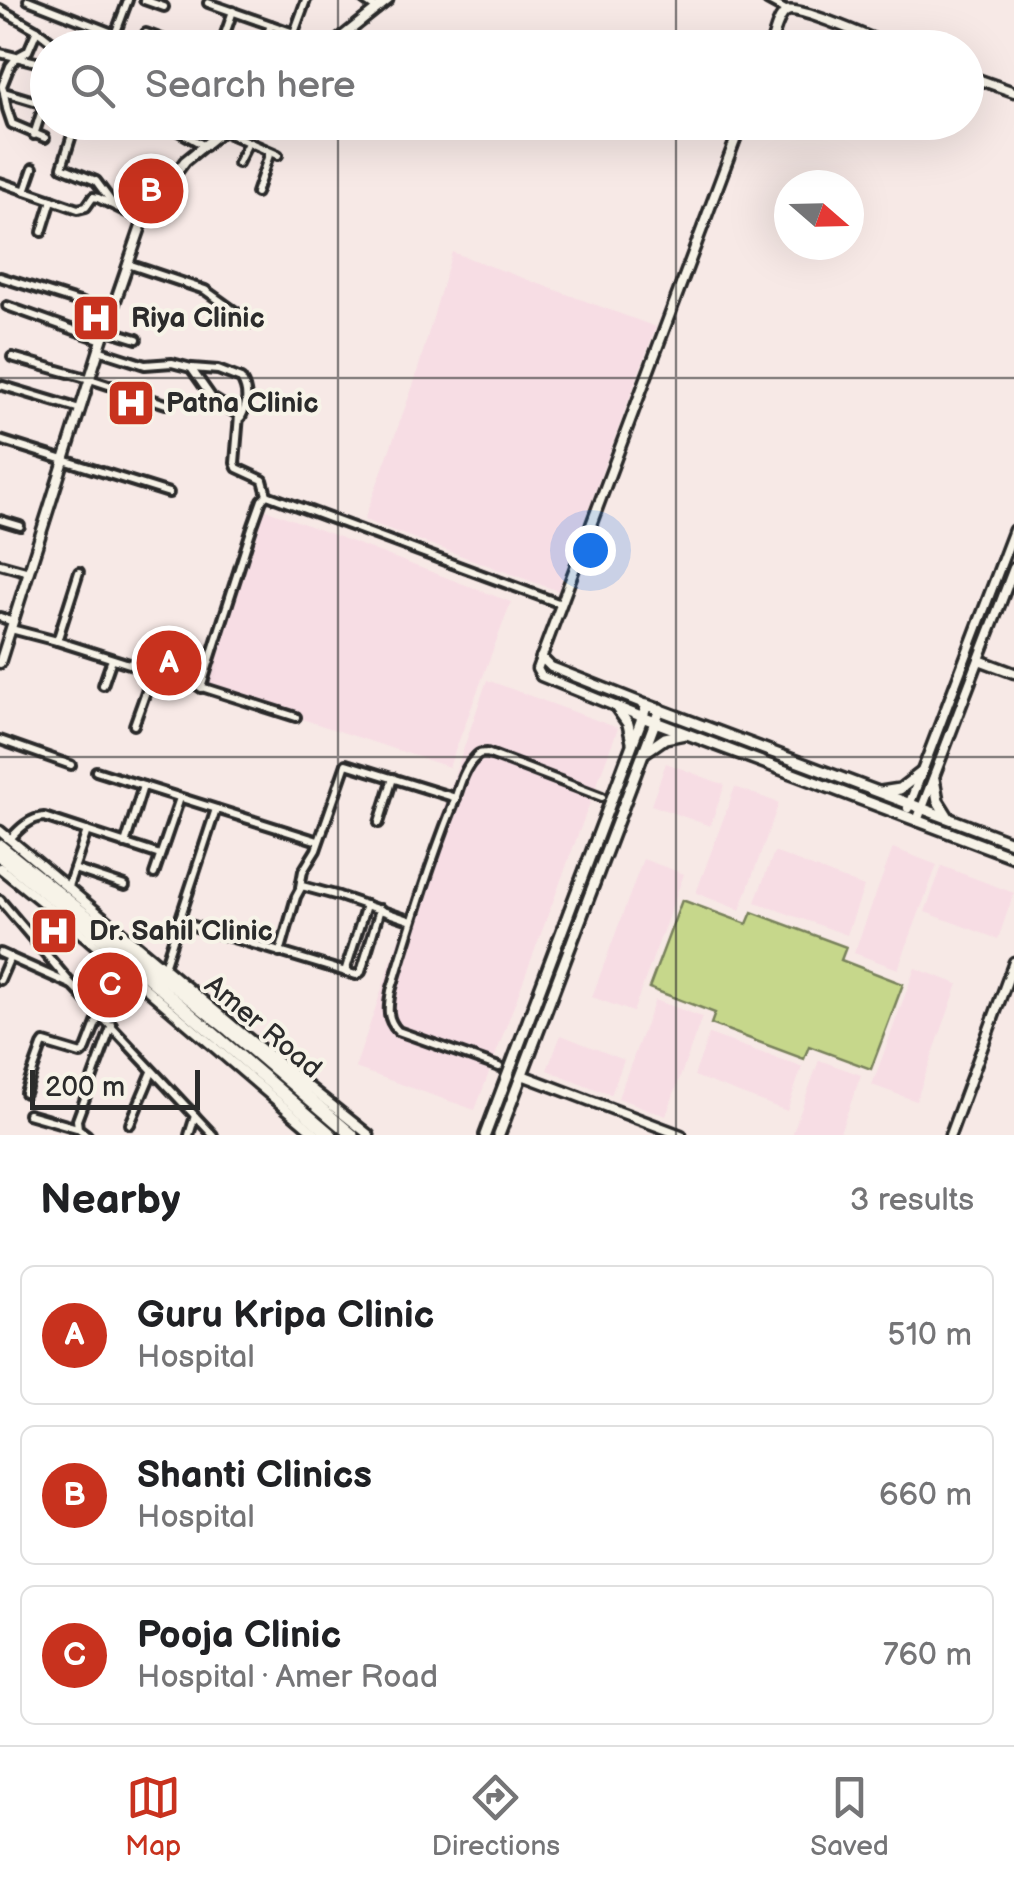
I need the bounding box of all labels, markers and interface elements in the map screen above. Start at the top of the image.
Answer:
search box [30,30,984,140]
icon: search [65,58,120,113]
text: Search here [145,63,356,108]
pin: B [118,154,184,228]
north arrow [774,170,864,260]
hospital icon: Riya Clinic [70,292,122,344]
place label: Riya Clinic [131,302,265,335]
hospital icon: Patna Clinic [105,377,157,429]
place label: Patna Clinic [166,387,319,420]
your location [565,525,616,576]
pin: A [136,626,202,700]
hospital icon: Dr. Sahil Clinic [28,905,80,957]
place label: Dr. Sahil Clinic [89,915,273,948]
pin: C [78,948,142,1022]
street label: Amer Road [198,969,328,1085]
scale bar [30,1065,200,1110]
text: 200 m [45,1071,125,1104]
text: Nearby [40,1175,180,1226]
text: 3 results [850,1181,974,1220]
text: Guru Kripa Clinic [137,1293,434,1338]
text: A [65,1316,84,1355]
text: 510 m [887,1316,972,1355]
text: Hospital [137,1338,255,1377]
text: Shanti Clinics [137,1453,372,1498]
text: B [63,1476,86,1515]
text: 660 m [879,1476,972,1515]
text: Hospital [137,1498,255,1537]
text: Pooja Clinic [137,1613,341,1658]
text: C [63,1636,86,1675]
text: 760 m [883,1636,972,1675]
text: Hospital · Amer Road [137,1658,438,1697]
tab: Map [125,1770,181,1863]
tab: Directions [431,1770,560,1863]
tab: Saved [810,1770,889,1863]

